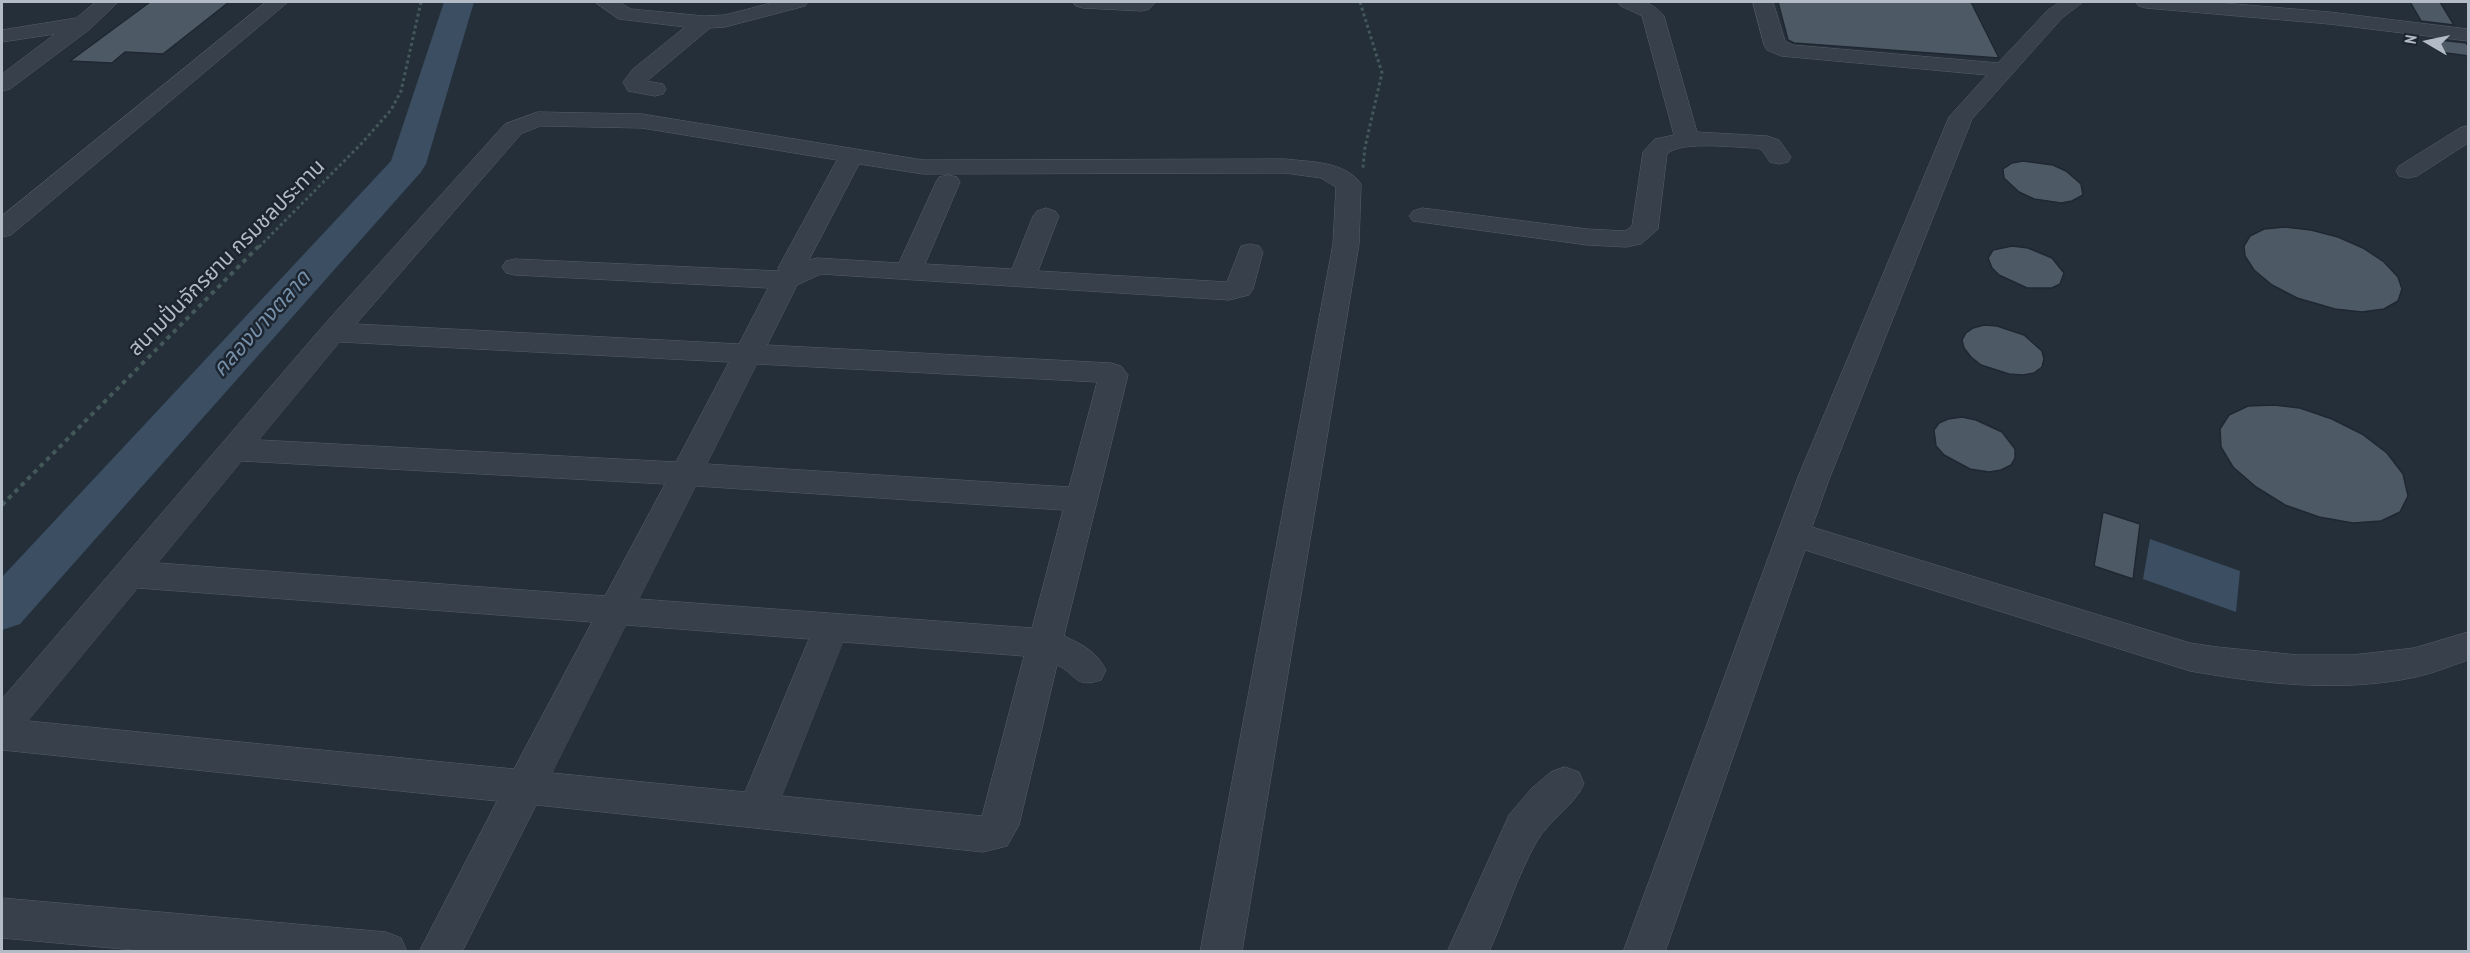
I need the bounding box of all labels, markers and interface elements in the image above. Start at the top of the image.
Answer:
north arrow [2398,12,2458,72]
text: N [2400,33,2421,45]
street label: สนามปั่นจักรยาน กรมชลประทาน [123,154,331,362]
water label: คลองบางตลาด [207,266,317,382]

